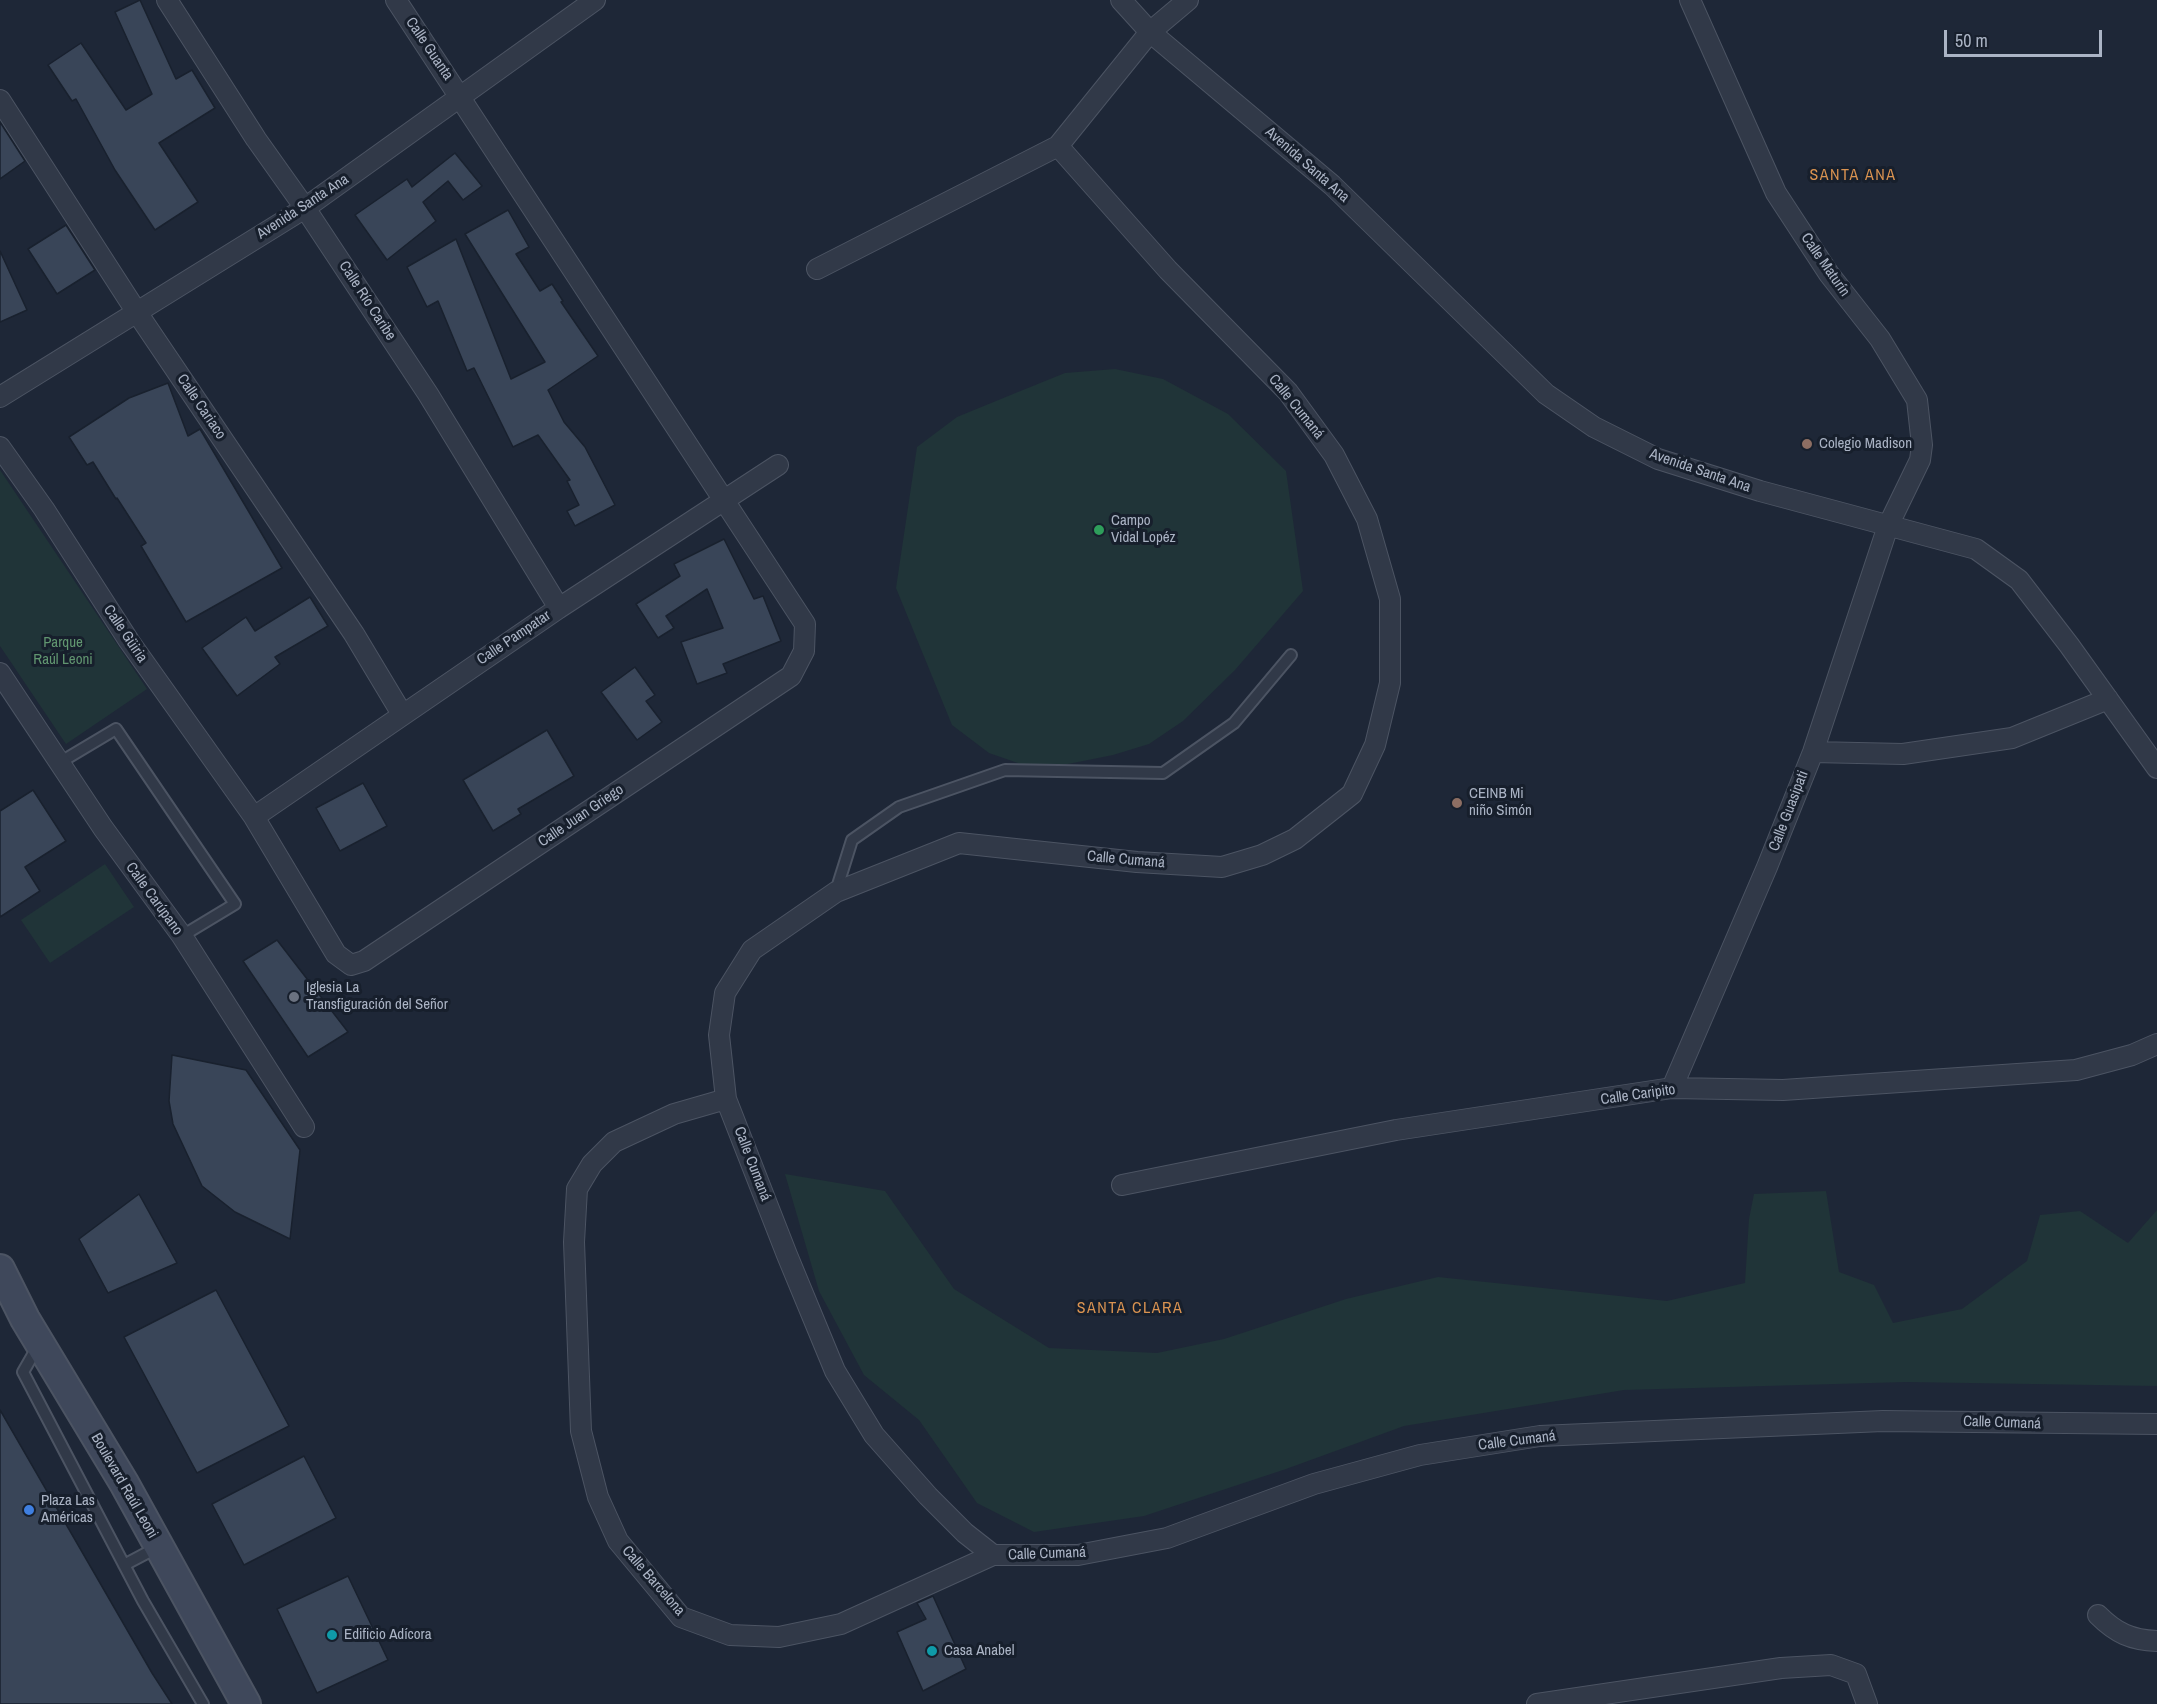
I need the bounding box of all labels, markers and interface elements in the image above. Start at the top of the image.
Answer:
street label: Calle Guanta [401,14,457,84]
scale bar [1947,18,2104,56]
text: 50 m [1955,28,1988,53]
street label: Avenida Santa Ana [1261,124,1353,206]
district label: SANTA ANA [1810,166,1896,186]
street label: Avenida Santa Ana [254,171,352,243]
street label: Calle Maturín [1797,230,1853,300]
street label: Calle Río Caribe [335,258,399,344]
street label: Calle Cariaco [173,371,229,443]
street label: Calle Cumaná [1264,371,1328,443]
place label: Colegio Madison [1819,435,1912,453]
marker: Colegio Madison [1800,437,1814,451]
street label: Avenida Santa Ana [1647,445,1753,497]
place label: Campo Vidal Lopéz [1111,512,1176,547]
marker: Campo Vidal Lopéz [1092,523,1106,537]
street label: Calle Güiria [99,602,151,666]
street label: Calle Pampatar [474,607,554,669]
park label: Parque Raúl Leoni [33,634,93,669]
street label: Calle Guasipati [1765,768,1813,854]
street label: Calle Juan Griego [535,781,627,851]
place label: CEINB Mi niño Simón [1469,785,1532,820]
marker: CEINB Mi niño Simón [1450,796,1464,810]
street label: Calle Cumaná [1086,848,1166,872]
street label: Calle Carúpano [122,859,186,939]
place label: Iglesia La Transfiguración del Señor [306,979,448,1014]
marker: Iglesia La Transfiguración del Señor [287,990,301,1004]
street label: Calle Caripito [1600,1081,1676,1109]
street label: Calle Cumaná [730,1124,774,1204]
district label: SANTA CLARA [1077,1299,1183,1319]
street label: Calle Cumaná [1963,1413,2041,1433]
street label: Calle Cumaná [1477,1427,1557,1455]
street label: Boulevard Raúl Leoni [87,1430,161,1542]
place label: Plaza Las Américas [41,1492,95,1527]
marker: Plaza Las Américas [22,1503,36,1517]
street label: Calle Barcelona [618,1542,688,1620]
street label: Calle Cumaná [1008,1544,1086,1564]
place label: Edificio Adícora [344,1626,432,1644]
marker: Edificio Adícora [325,1628,339,1642]
place label: Casa Anabel [944,1642,1014,1660]
marker: Casa Anabel [925,1644,939,1658]

